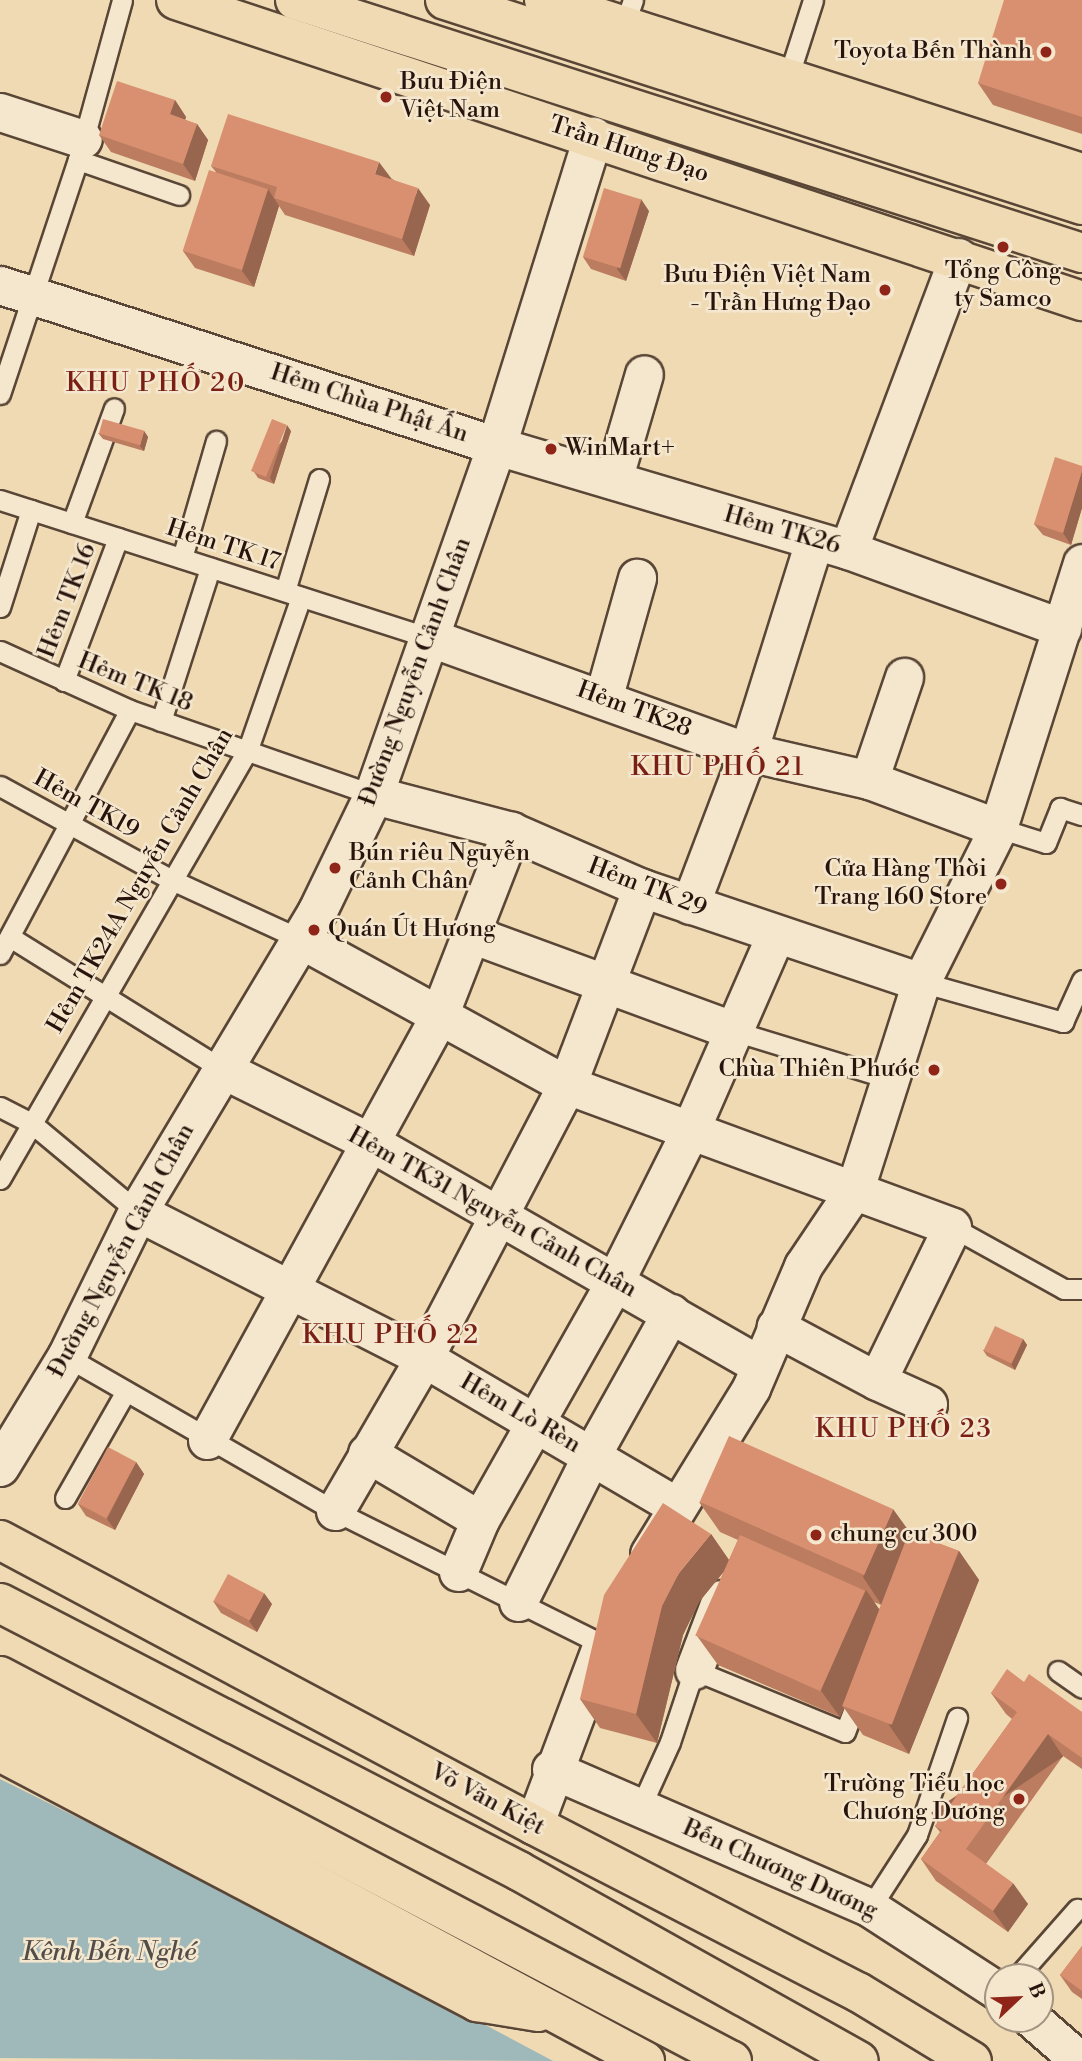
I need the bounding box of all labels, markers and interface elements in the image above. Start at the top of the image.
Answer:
place label: Toyota Bến Thành [834,38,1032,66]
marker: Toyota Bến Thành [1038,44,1054,60]
place label: Bưu Điện Việt Nam [400,69,502,125]
marker: Bưu Điện Việt Nam [378,89,394,105]
street label: Trần Hưng Đạo [545,111,713,189]
marker: Tổng Công ty Samco [995,239,1011,255]
place label: Tổng Công ty Samco [945,258,1061,314]
place label: Bưu Điện Việt Nam - Trần Hưng Đạo [664,262,871,318]
marker: Bưu Điện Việt Nam - Trần Hưng Đạo [877,282,893,298]
street label: Hẻm Chùa Phật Ấn [267,358,471,450]
district label: KHU PHỐ 20 [67,368,245,400]
place label: WinMart+ [565,435,675,463]
marker: WinMart+ [543,441,559,457]
street label: Hẻm TK26 [720,501,844,561]
street label: Hẻm TK 17 [163,514,283,578]
street label: Đường Nguyễn Cảnh Chân [354,534,478,810]
street label: Hẻm TK 16 [33,539,103,663]
street label: Hẻm TK 18 [73,647,197,719]
street label: Hẻm TK28 [573,676,695,744]
street label: Hẻm TK24A Nguyễn Cảnh Chân [42,723,240,1039]
district label: KHU PHỐ 21 [632,752,804,784]
street label: Hẻm TK19 [28,764,144,846]
place label: Bún riêu Nguyễn Cảnh Chân [349,840,530,896]
street label: Hẻm TK 29 [584,852,710,924]
place label: Cửa Hàng Thời Trang 160 Store [814,856,987,912]
marker: Bún riêu Nguyễn Cảnh Chân [327,860,343,876]
marker: Cửa Hàng Thời Trang 160 Store [993,876,1009,892]
place label: Quán Út Hương [328,916,496,944]
marker: Quán Út Hương [306,922,322,938]
place label: Chùa Thiên Phước [718,1056,920,1084]
marker: Chùa Thiên Phước [926,1062,942,1078]
street label: Đường Nguyễn Cảnh Chân [43,1119,201,1383]
street label: Hẻm TK31 Nguyễn Cảnh Chân [343,1121,641,1305]
district label: KHU PHỐ 22 [303,1320,479,1352]
street label: Hẻm Lò Rèn [455,1368,585,1460]
district label: KHU PHỐ 23 [816,1414,992,1446]
place label: chung cư 300 [830,1521,977,1549]
marker: chung cư 300 [808,1527,824,1543]
street label: Võ Văn Kiệt [425,1758,549,1842]
place label: Trường Tiểu học Chương Dương [824,1771,1005,1827]
marker: Trường Tiểu học Chương Dương [1011,1791,1027,1807]
street label: Bến Chương Dương [678,1814,882,1926]
water label: Kênh Bến Nghé [22,1937,196,1969]
north arrow [984,1963,1054,2033]
text: B [1023,1979,1050,2002]

